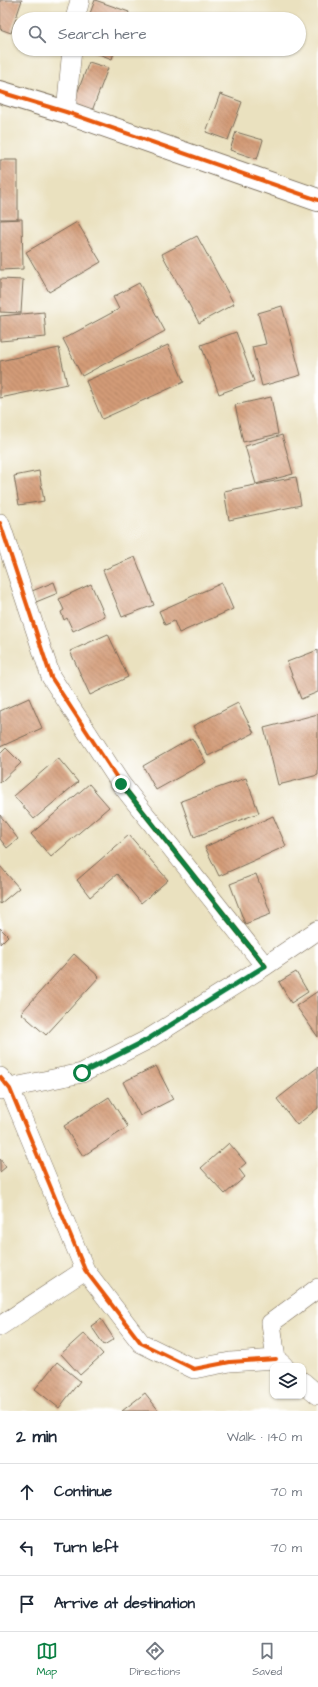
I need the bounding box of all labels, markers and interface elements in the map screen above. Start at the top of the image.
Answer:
search box [12,12,306,56]
icon: search [26,23,48,45]
text: Search here [58,24,147,45]
route end [112,775,130,793]
route start [73,1064,91,1082]
map controls [270,1363,306,1399]
button: layers [270,1363,306,1399]
text: 2 min [16,1425,57,1449]
text: Walk · 140 m [227,1428,302,1446]
icon: ahead [16,1481,38,1503]
text: Continue [54,1481,112,1502]
text: 70 m [270,1483,302,1501]
icon: left [16,1537,38,1559]
text: Turn left [54,1537,118,1558]
text: 70 m [270,1539,302,1557]
icon: arrive [16,1593,38,1615]
text: Arrive at destination [54,1593,195,1614]
tab: Map [36,1640,58,1679]
tab: Directions [129,1640,181,1679]
tab: Saved [252,1640,282,1679]

